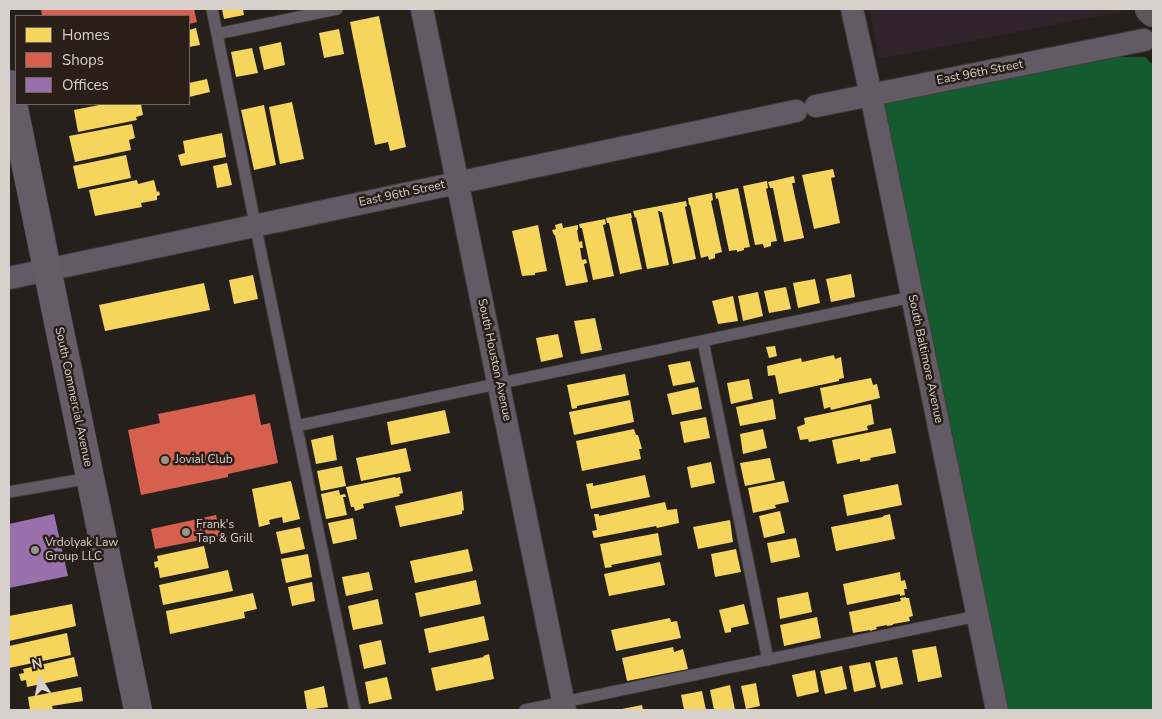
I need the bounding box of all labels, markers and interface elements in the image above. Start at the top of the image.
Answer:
legend [15,15,190,105]
text: Homes [62,25,110,45]
text: Shops [62,50,104,70]
street label: East 96th Street [936,58,1024,88]
text: Offices [62,75,109,95]
street label: East 96th Street [358,178,446,210]
street label: South Baltimore Avenue [904,293,946,425]
street label: South Houston Avenue [474,298,514,422]
street label: South Commercial Avenue [51,326,95,468]
place label: Jovial Club [175,453,233,467]
marker: Jovial Club [159,454,171,466]
place label: Frank's Tap & Grill [196,518,253,546]
marker: Frank's Tap & Grill [180,526,192,538]
place label: Vrdolyak Law Group LLC [45,536,118,564]
marker: Vrdolyak Law Group LLC [29,544,41,556]
text: N [30,653,44,674]
north arrow [15,654,65,704]

